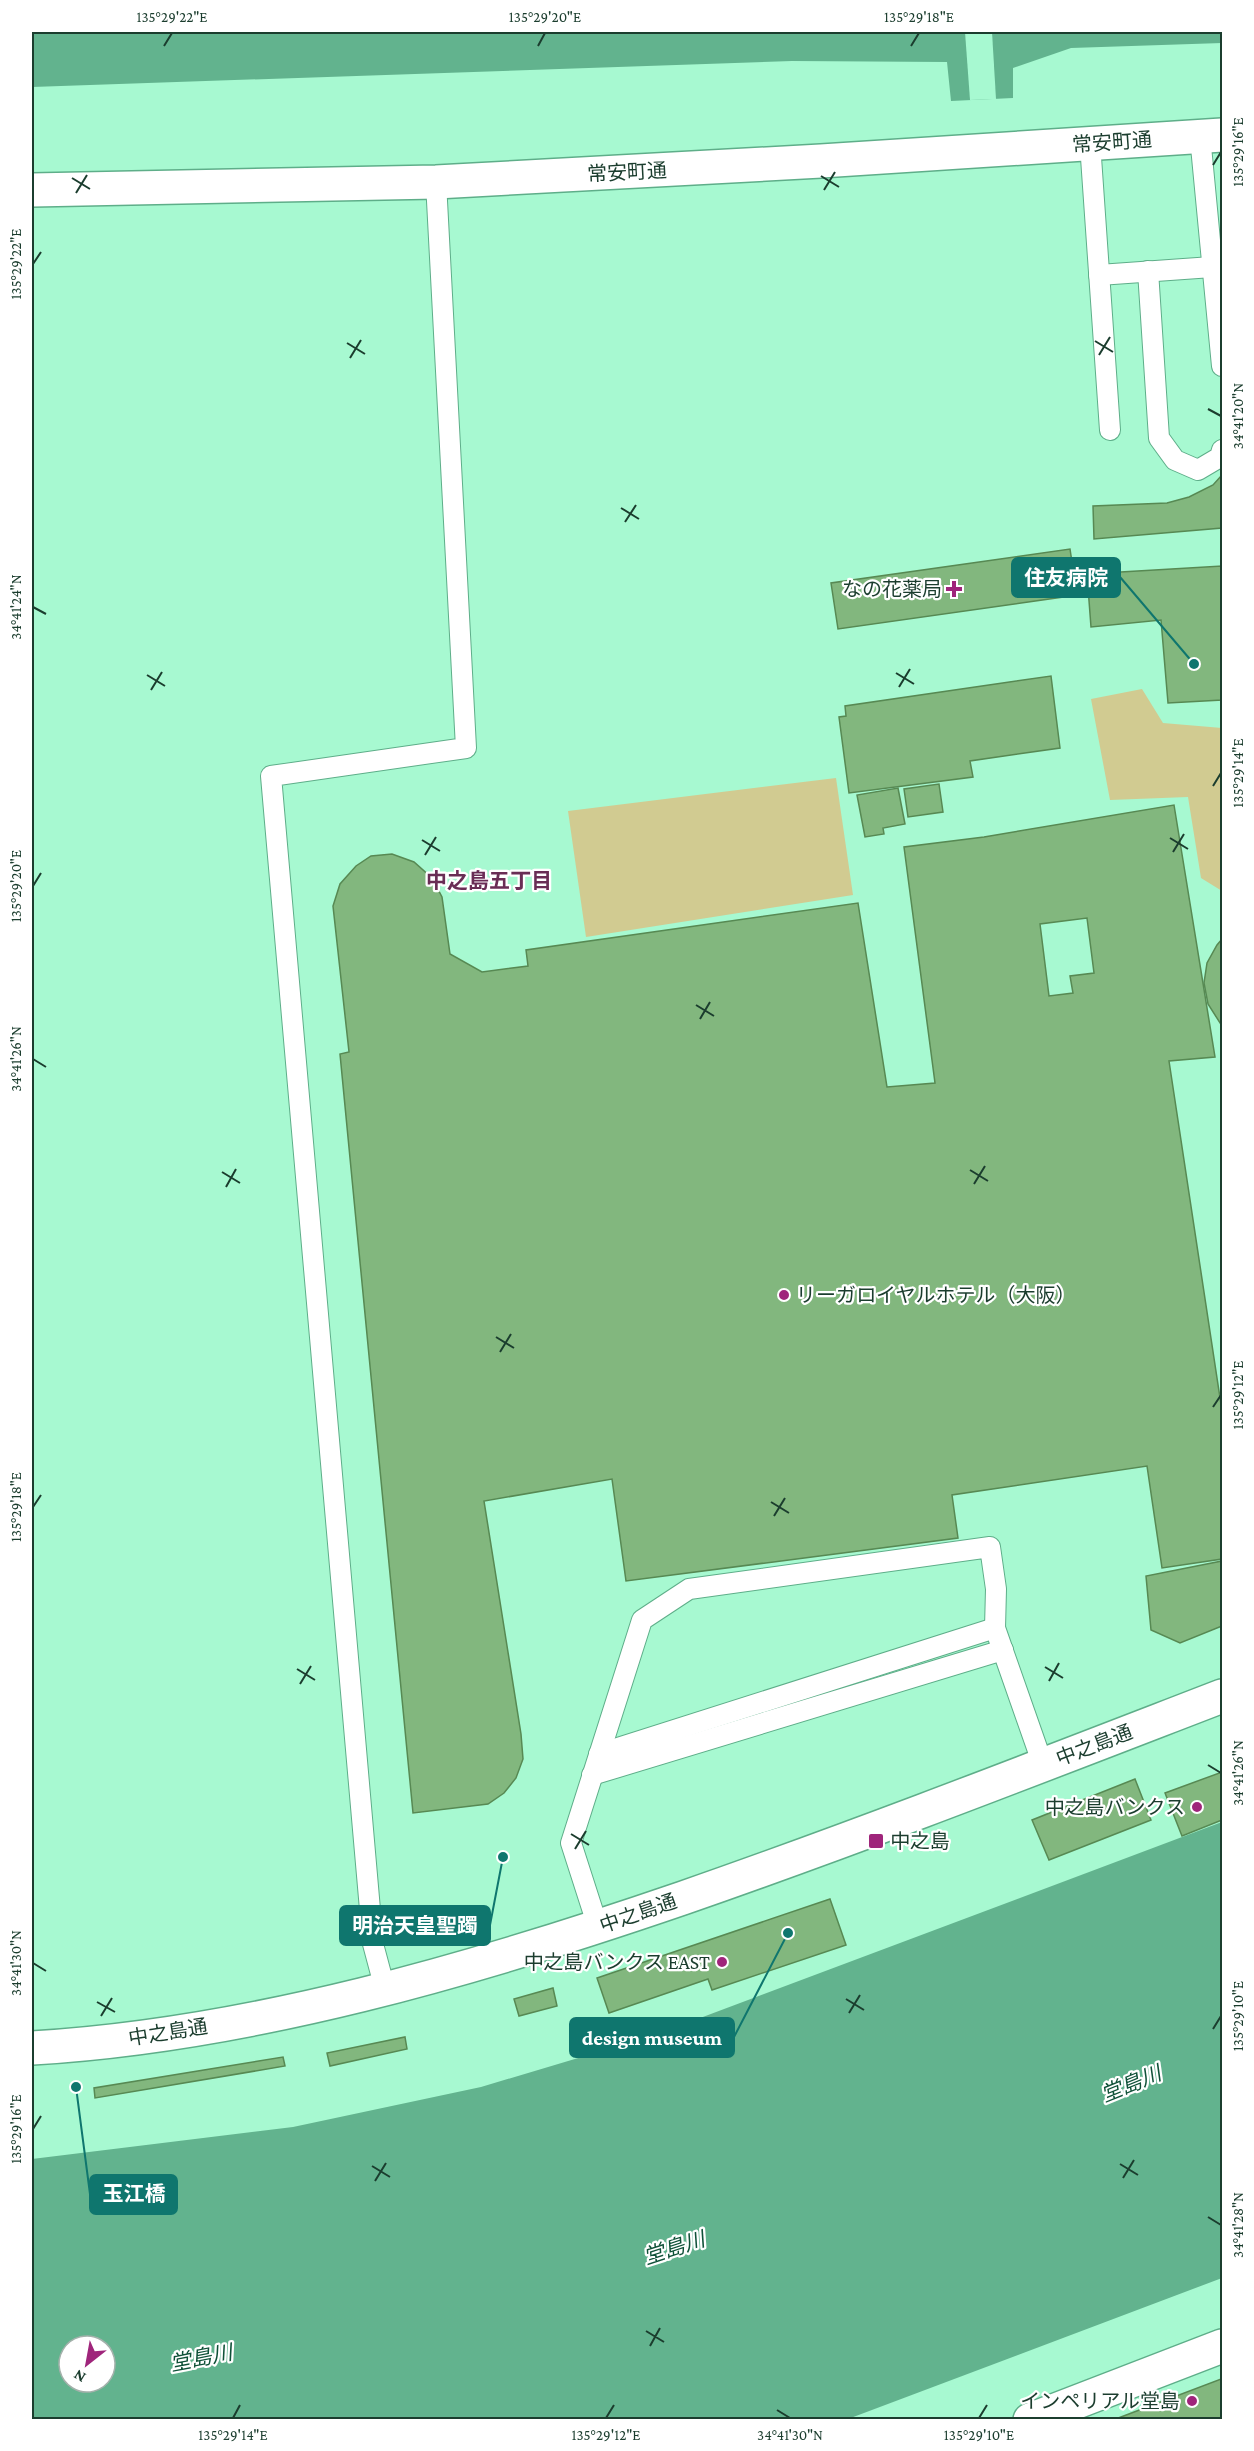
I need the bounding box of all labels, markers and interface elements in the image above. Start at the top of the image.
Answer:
text: 135°29'22"E [137,9,207,25]
text: 135°29'20"E [509,9,581,25]
text: 135°29'18"E [884,9,954,25]
text: 135°29'16"E [1230,117,1246,187]
street label: 常安町通 [1071,128,1153,156]
street label: 常安町通 [586,159,668,185]
text: 135°29'22"E [8,229,24,299]
text: 34°41'20"N [1230,383,1246,449]
callout: 住友病院 [1012,558,1120,597]
text: 住友病院 [1024,566,1108,590]
text: 34°41'24"N [8,574,24,640]
place label: なの花薬局 [842,578,942,600]
marker: なの花薬局 [947,582,961,596]
text: 135°29'14"E [1230,738,1246,808]
text: 135°29'20"E [8,850,24,922]
district label: 中之島五丁目 [426,869,552,893]
text: 34°41'26"N [8,1026,24,1092]
place label: リーガロイヤルホテル（大阪） [796,1284,1075,1306]
marker: リーガロイヤルホテル（大阪） [777,1288,791,1302]
text: 135°29'12"E [1230,1360,1246,1430]
text: 135°29'18"E [8,1472,24,1542]
street label: 中之島通 [1053,1720,1135,1770]
text: 34°41'26"N [1230,1740,1246,1806]
place label: 中之島バンクス [1045,1796,1185,1818]
marker: 中之島バンクス [1190,1800,1204,1814]
place label: 中之島 [890,1830,950,1852]
marker: 中之島 [867,1832,885,1850]
street label: 中之島通 [597,1890,679,1936]
callout: 明治天皇聖躅 [340,1906,490,1945]
text: 明治天皇聖躅 [352,1914,478,1938]
text: 34°41'30"N [8,1930,24,1996]
place label: 中之島バンクス EAST [524,1951,710,1973]
marker: 中之島バンクス EAST [715,1955,729,1969]
text: 135°29'10"E [1230,1981,1246,2051]
street label: 中之島通 [127,2015,209,2049]
callout: design museum [570,2018,734,2057]
text: design museum [582,2026,722,2050]
water label: 堂島川 [1097,2060,1167,2107]
text: 135°29'16"E [8,2094,24,2164]
callout: 玉江橋 [90,2175,177,2214]
text: 玉江橋 [103,2182,166,2206]
text: 34°41'28"N [1230,2192,1246,2258]
water label: 堂島川 [640,2226,710,2269]
north arrow [57,2334,117,2394]
water label: 堂島川 [168,2340,236,2376]
text: N [70,2366,89,2387]
place label: インペリアル堂島 [1020,2390,1180,2412]
marker: インペリアル堂島 [1185,2394,1199,2408]
text: 135°29'14"E [198,2427,268,2443]
text: 135°29'12"E [571,2427,641,2443]
text: 34°41'30"N [757,2427,823,2443]
text: 135°29'10"E [944,2427,1014,2443]

